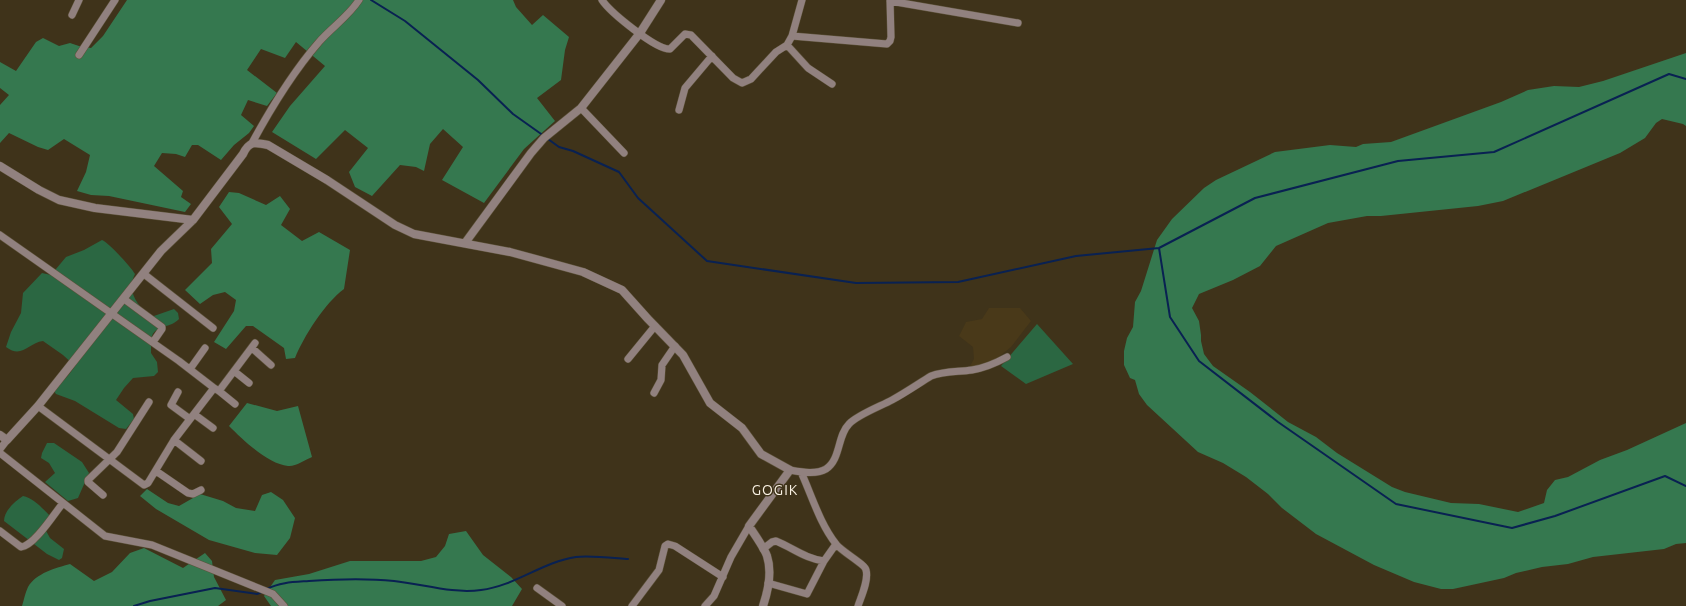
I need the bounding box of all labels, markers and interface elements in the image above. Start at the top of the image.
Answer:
district label: GOGIK [752,482,798,498]

